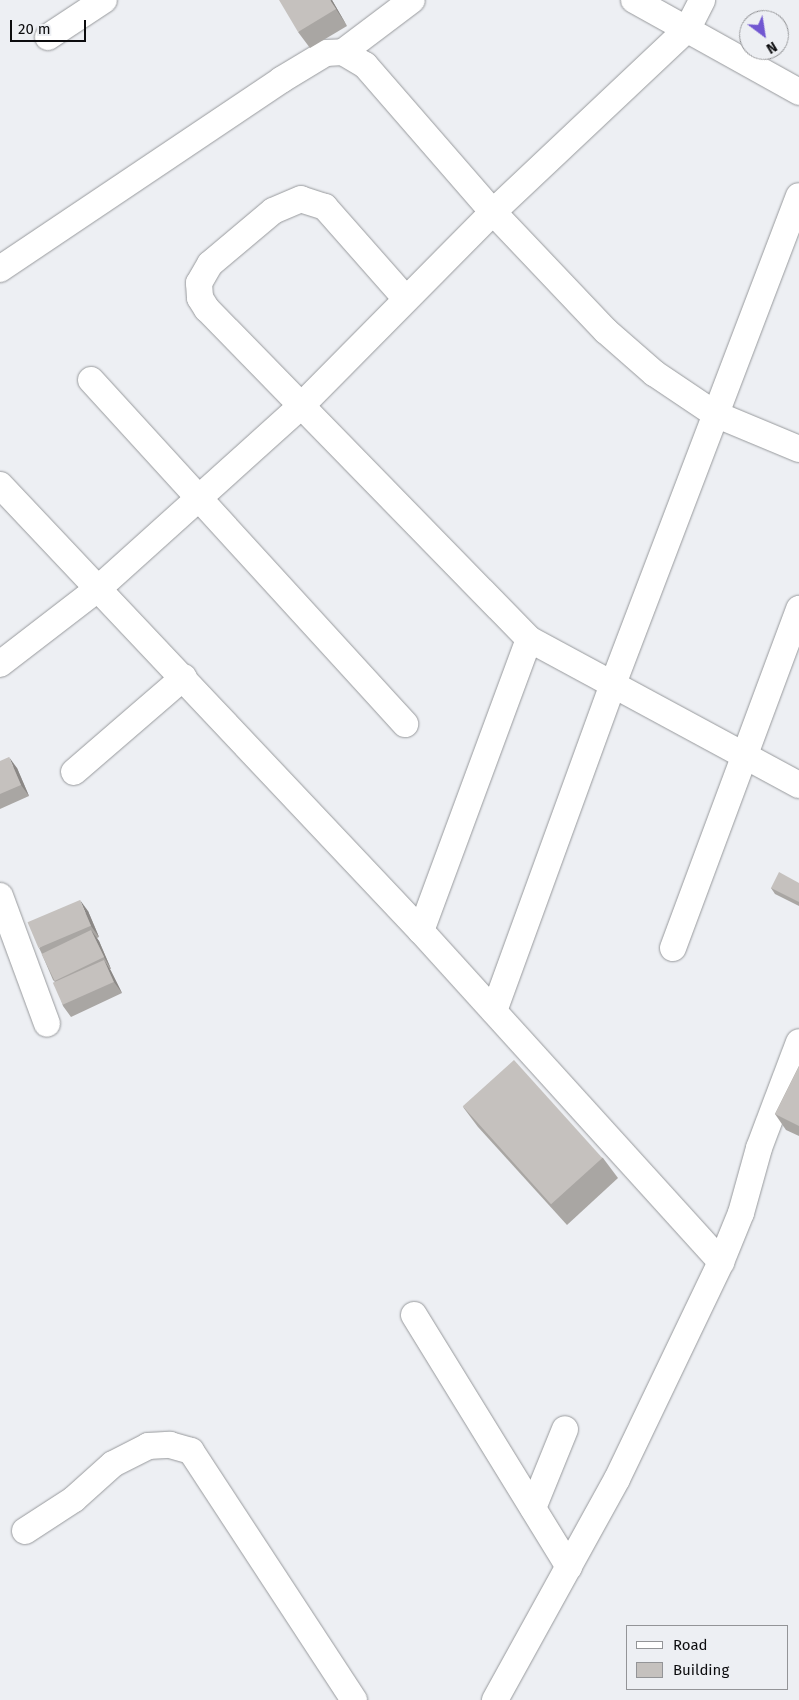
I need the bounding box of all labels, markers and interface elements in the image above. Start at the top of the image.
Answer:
scale bar [12,10,89,42]
north arrow [739,10,789,60]
text: 20 m [18,20,51,38]
text: N [763,38,780,57]
legend [626,1625,789,1690]
text: Road [673,1636,708,1654]
text: Building [673,1661,729,1679]

